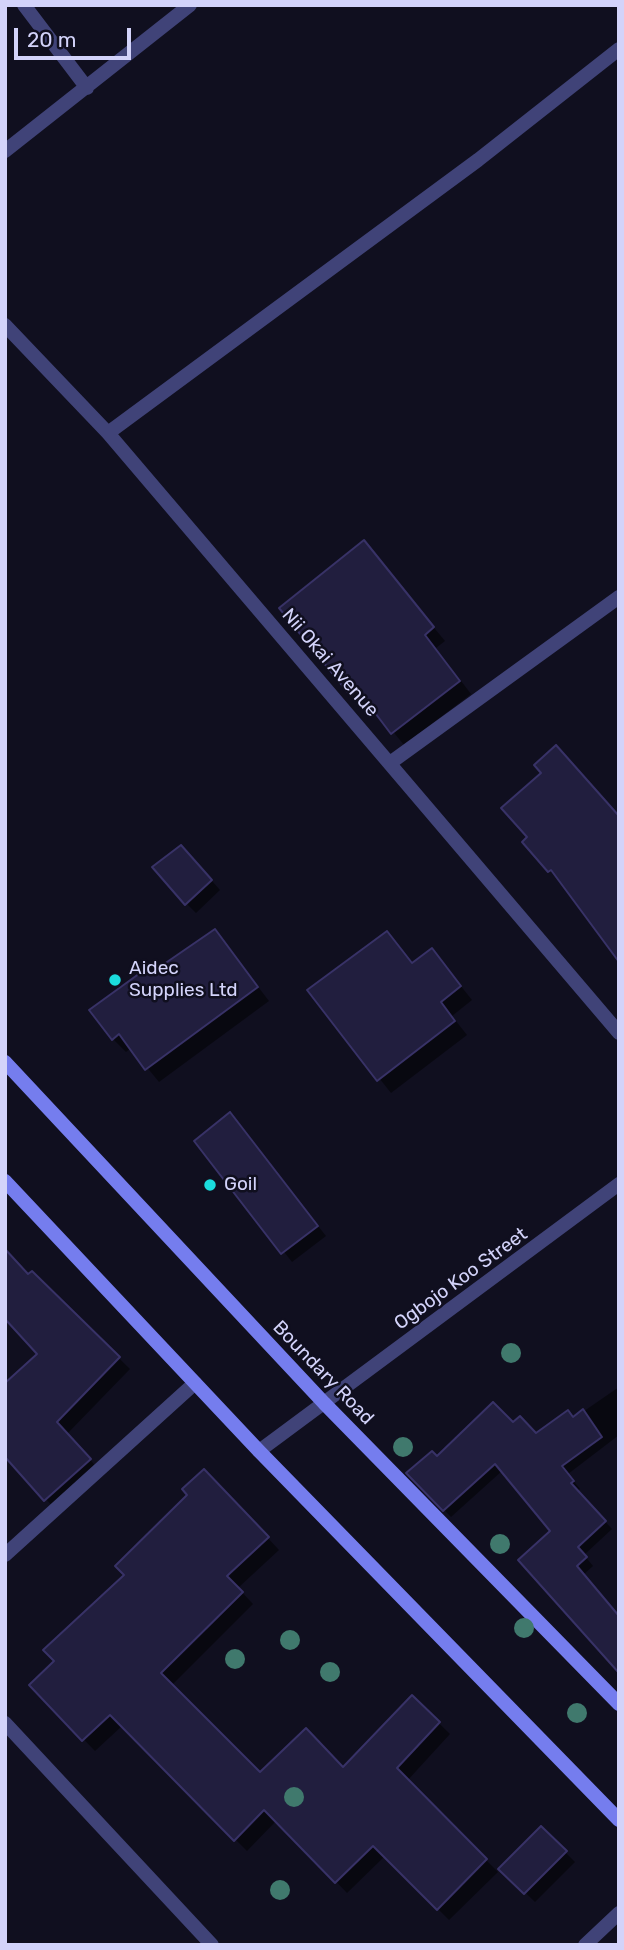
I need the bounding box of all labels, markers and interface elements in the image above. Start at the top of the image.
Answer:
scale bar [18,14,135,58]
text: 20 m [27,27,76,52]
street label: Nii Okai Avenue [277,604,383,722]
place label: Aidec Supplies Ltd [129,958,238,1002]
marker: Aidec Supplies Ltd [107,972,123,988]
place label: Goil [224,1174,257,1196]
marker: Goil [202,1177,218,1193]
street label: Ogbojo Koo Street [390,1223,532,1335]
street label: Boundary Road [268,1316,378,1430]

